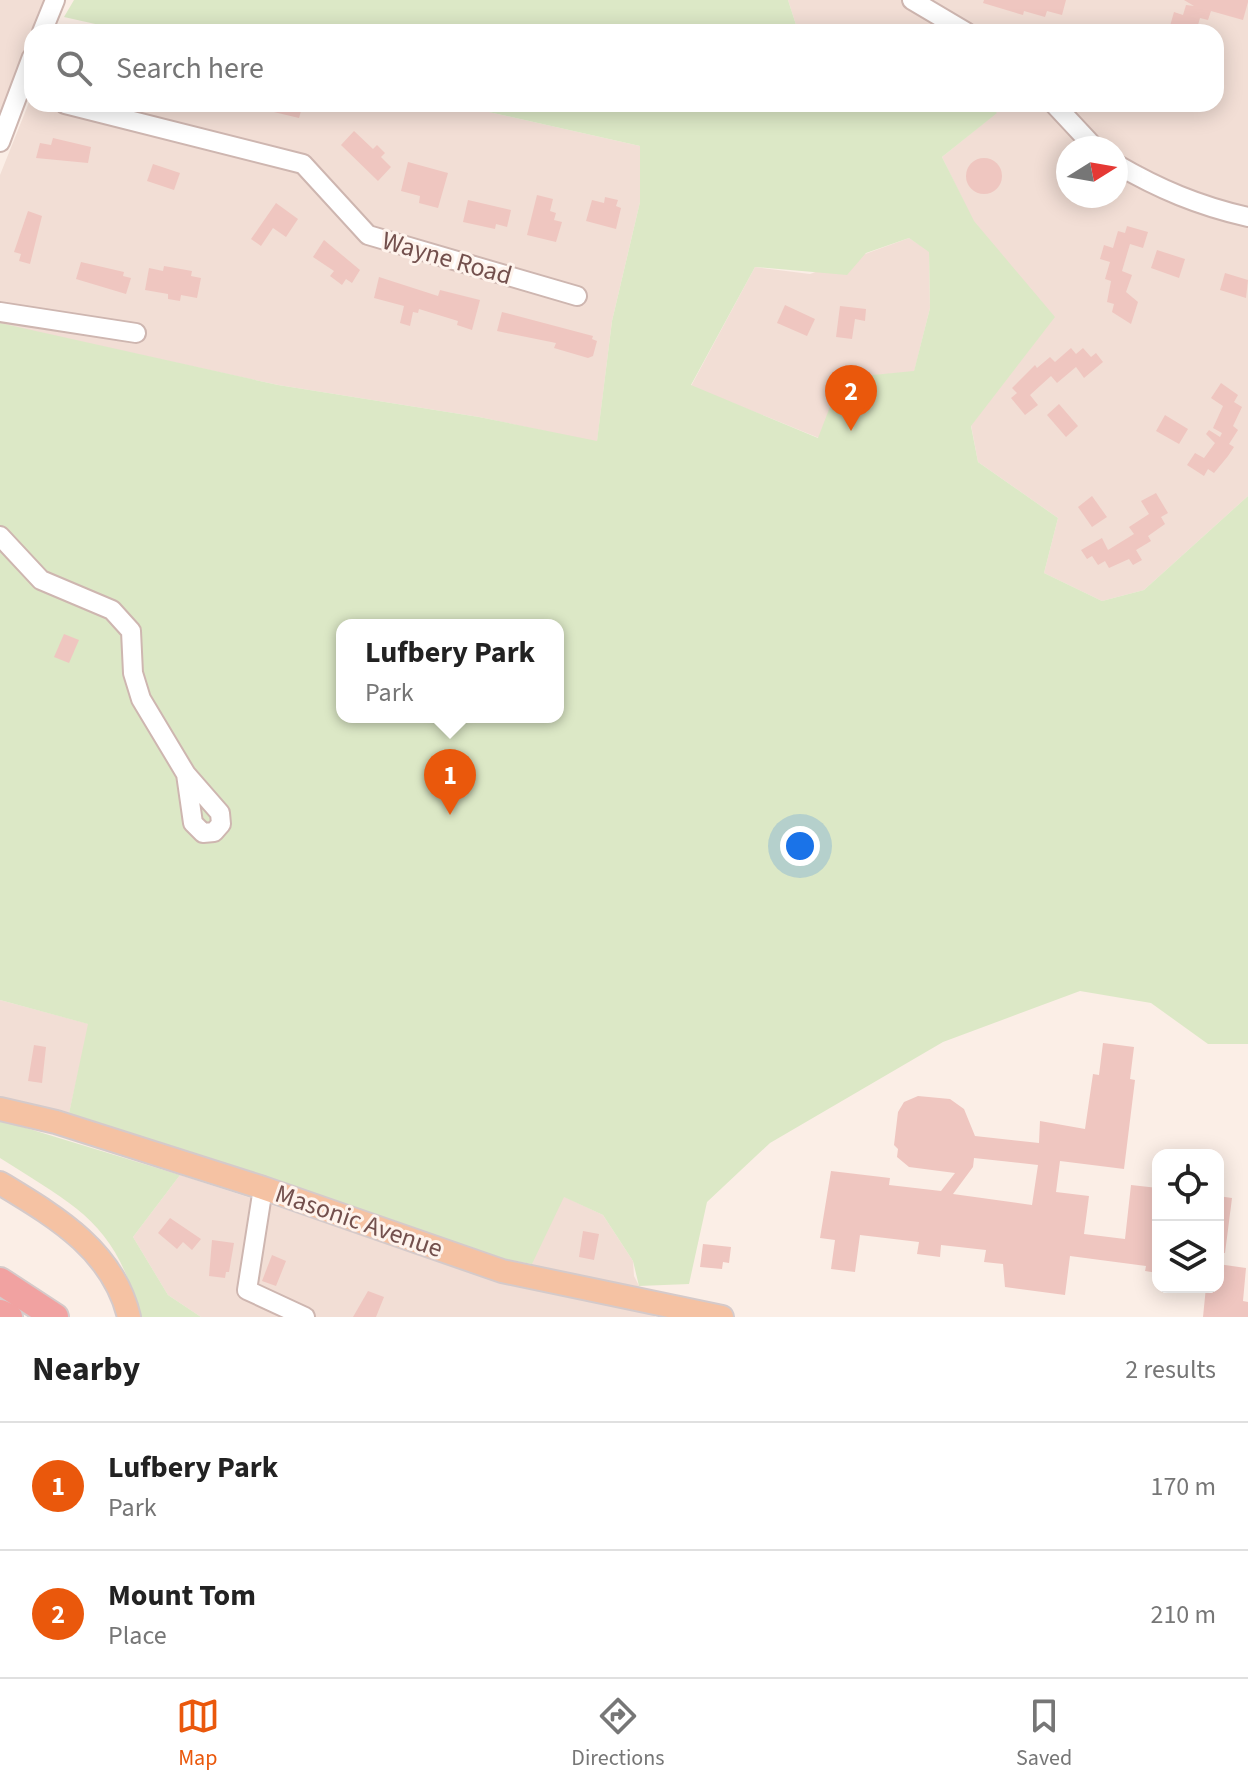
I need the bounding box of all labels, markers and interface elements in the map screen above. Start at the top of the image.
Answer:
search box [24,24,1224,112]
icon: search [52,46,96,90]
text: Search here [116,47,264,90]
north arrow [1056,136,1128,208]
street label: Wayne Road [378,222,516,294]
pin: 2 [825,365,877,431]
popup [336,619,564,723]
text: Lufbery Park [365,631,535,674]
text: Park [365,674,414,711]
pin: 1 [424,749,476,815]
your location [780,826,820,866]
map controls [1152,1149,1224,1293]
button: locate [1152,1149,1224,1221]
street label: Masonic Avenue [270,1175,448,1267]
button: layers [1152,1221,1224,1293]
text: Nearby [32,1345,140,1394]
text: 2 results [1125,1351,1216,1388]
text: Lufbery Park [108,1446,278,1489]
text: 1 [51,1468,65,1505]
text: 170 m [1150,1468,1216,1505]
text: Park [108,1489,157,1526]
text: Mount Tom [108,1574,256,1617]
text: 2 [51,1596,65,1633]
text: 210 m [1150,1596,1216,1633]
text: Place [108,1617,167,1654]
tab: Map [176,1694,220,1774]
tab: Directions [571,1694,664,1774]
tab: Saved [1016,1694,1072,1774]

